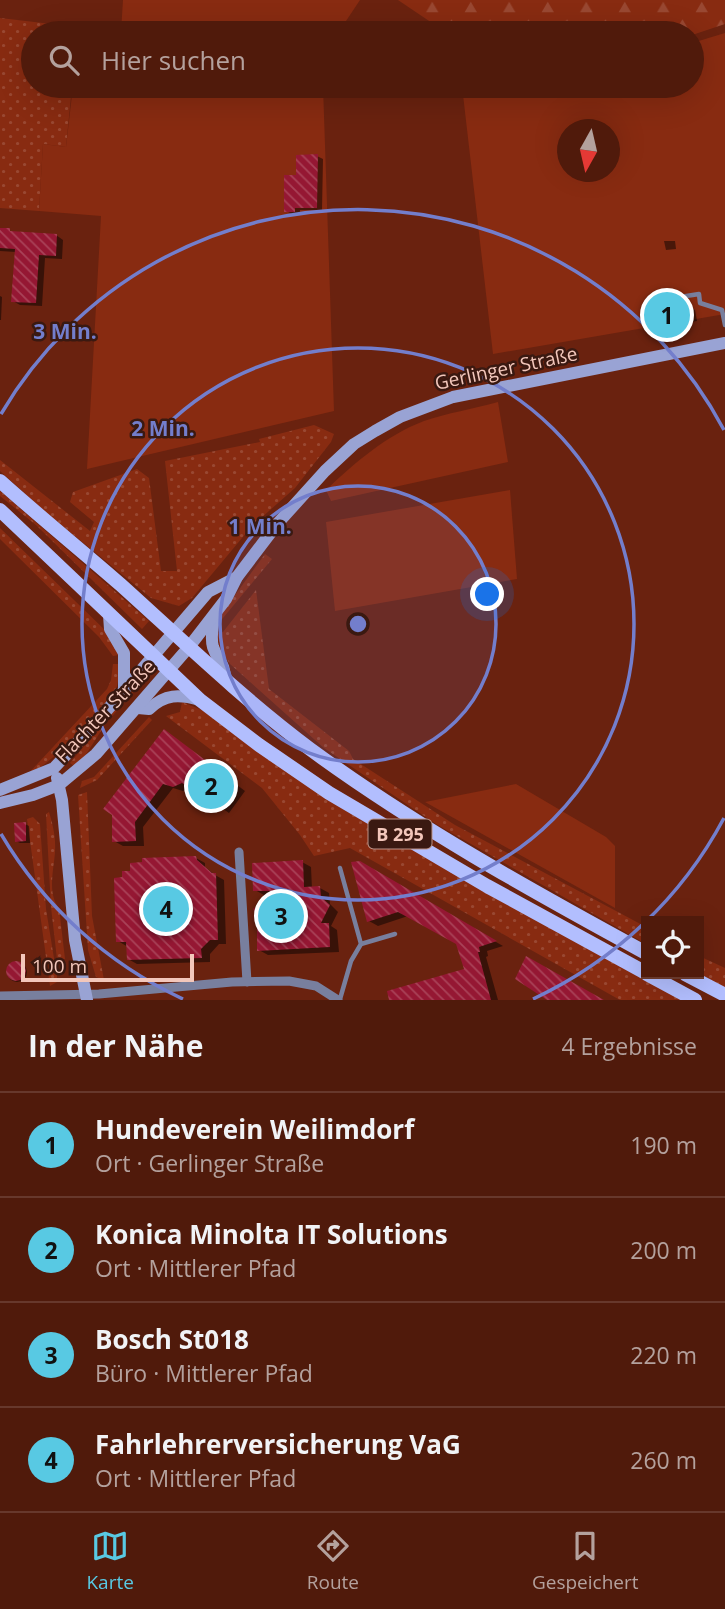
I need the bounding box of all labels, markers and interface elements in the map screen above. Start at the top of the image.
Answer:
search box [21,21,704,98]
icon: search [45,41,83,79]
text: Hier suchen [101,42,246,78]
north arrow [557,119,620,182]
pin: 1 [644,289,690,341]
text: 3 Min. [33,317,97,345]
street label: Gerlinger Straße [432,340,580,396]
text: 2 Min. [131,414,195,442]
text: 1 Min. [228,512,292,540]
your location [470,577,504,611]
centre of rings [346,612,370,636]
street label: Flachter Straße [49,654,161,768]
pin: 2 [188,760,234,812]
road number: B 295 [368,820,432,848]
pin: 4 [143,883,189,935]
pin: 3 [258,890,304,942]
map controls [641,916,704,979]
button: locate [641,916,704,979]
scale bar [21,951,194,983]
text: 100 m [32,953,87,979]
text: In der Nähe [28,1025,204,1066]
text: 4 Ergebnisse [561,1030,697,1062]
text: Hundeverein Weilimdorf [95,1111,414,1147]
text: 1 [44,1129,58,1161]
text: 190 m [630,1129,697,1161]
text: Ort · Gerlinger Straße [95,1147,324,1179]
text: Konica Minolta IT Solutions [95,1216,448,1252]
text: 2 [44,1234,58,1266]
text: 200 m [630,1234,697,1266]
text: Ort · Mittlerer Pfad [95,1252,296,1284]
text: Bosch St018 [95,1321,249,1357]
text: 3 [44,1339,58,1371]
text: 220 m [630,1339,697,1371]
text: Büro · Mittlerer Pfad [95,1357,313,1389]
text: Fahrlehrerversicherung VaG [95,1426,461,1462]
text: 4 [44,1444,58,1476]
text: 260 m [630,1444,697,1476]
text: Ort · Mittlerer Pfad [95,1462,296,1494]
tab: Karte [86,1527,134,1595]
tab: Route [307,1527,359,1595]
tab: Gespeichert [532,1527,639,1595]

